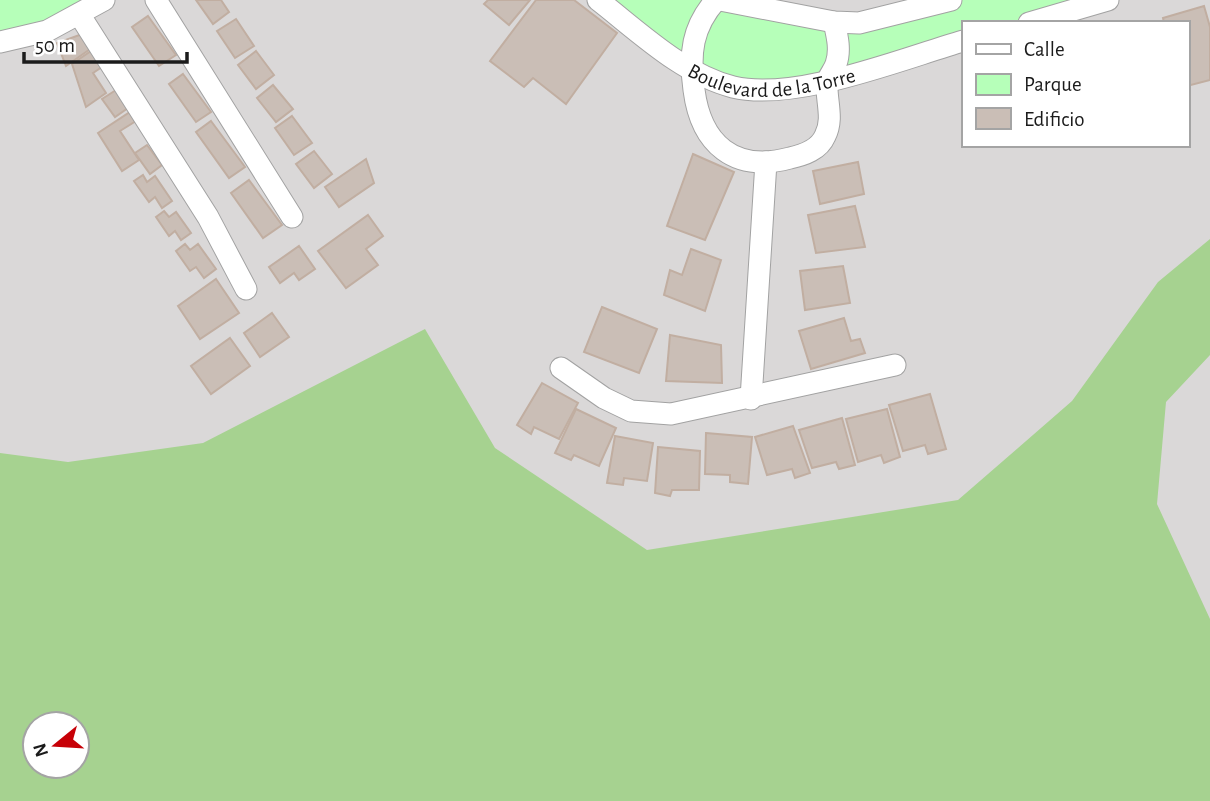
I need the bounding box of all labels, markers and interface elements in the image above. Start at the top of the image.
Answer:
scale bar [24,21,187,65]
legend [962,21,1189,147]
text: 50 m [35,35,75,56]
text: Calle [1024,39,1065,60]
street label: Boulevard de la Torre [685,60,858,101]
text: Parque [1024,74,1082,95]
text: Edificio [1024,109,1085,130]
north arrow [21,710,91,780]
text: N [30,741,52,759]

